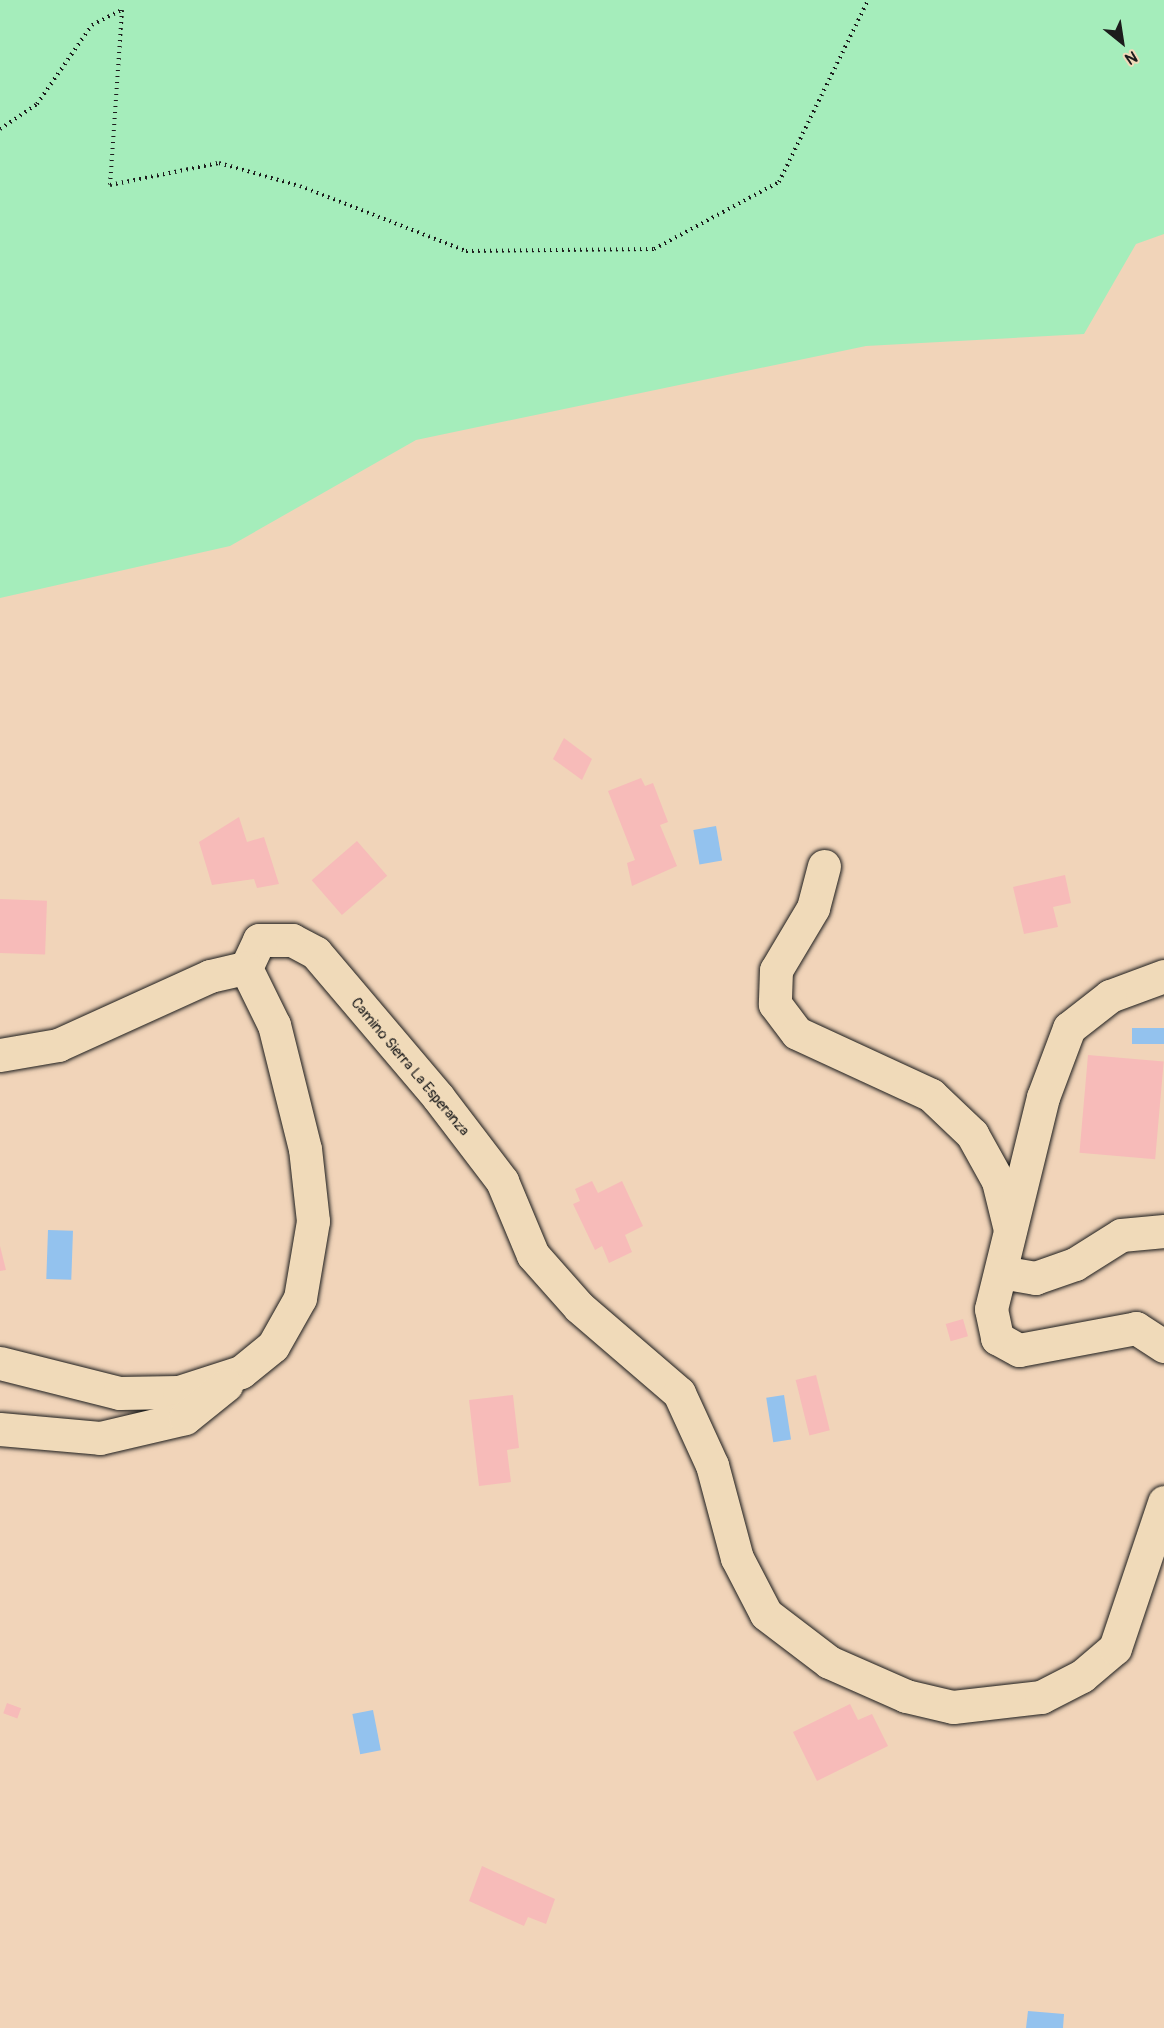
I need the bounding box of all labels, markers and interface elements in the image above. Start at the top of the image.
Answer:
north arrow [1092,12,1152,72]
text: N [1121,46,1141,69]
street label: Camino Sierra La Esperanza [347,994,473,1140]

